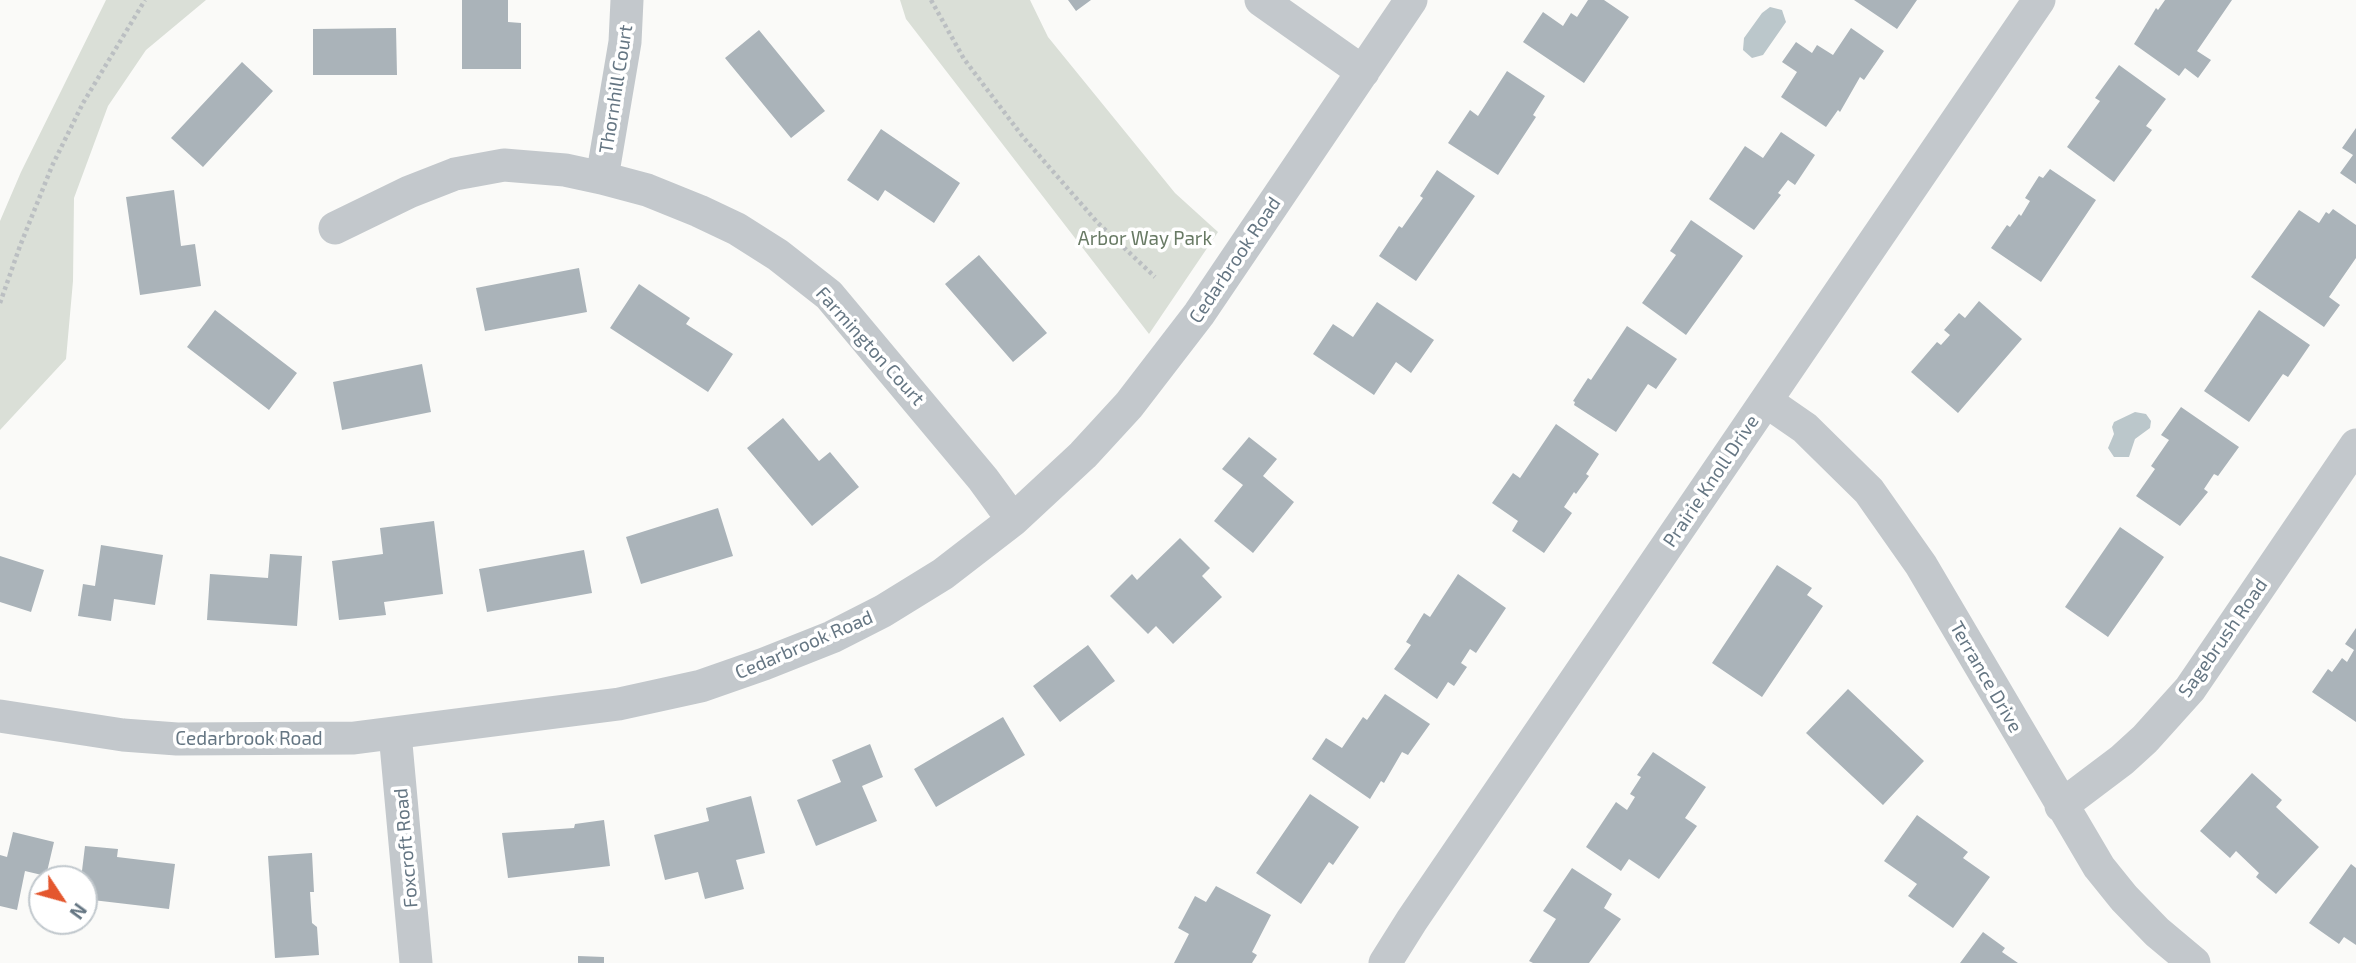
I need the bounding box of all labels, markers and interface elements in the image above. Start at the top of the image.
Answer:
street label: Thornhill Court [595,23,637,155]
street label: Cedarbrook Road [1184,193,1286,327]
park label: Arbor Way Park [1078,228,1212,250]
street label: Farmington Court [811,282,929,410]
street label: Prairie Knoll Drive [1658,411,1764,551]
street label: Sagebrush Road [2174,574,2272,702]
street label: Cedarbrook Road [732,606,876,684]
street label: Terrance Drive [1945,617,2027,737]
street label: Cedarbrook Road [175,728,323,750]
street label: Foxcroft Road [389,787,423,909]
north arrow [28,865,98,935]
text: N [65,899,92,924]

